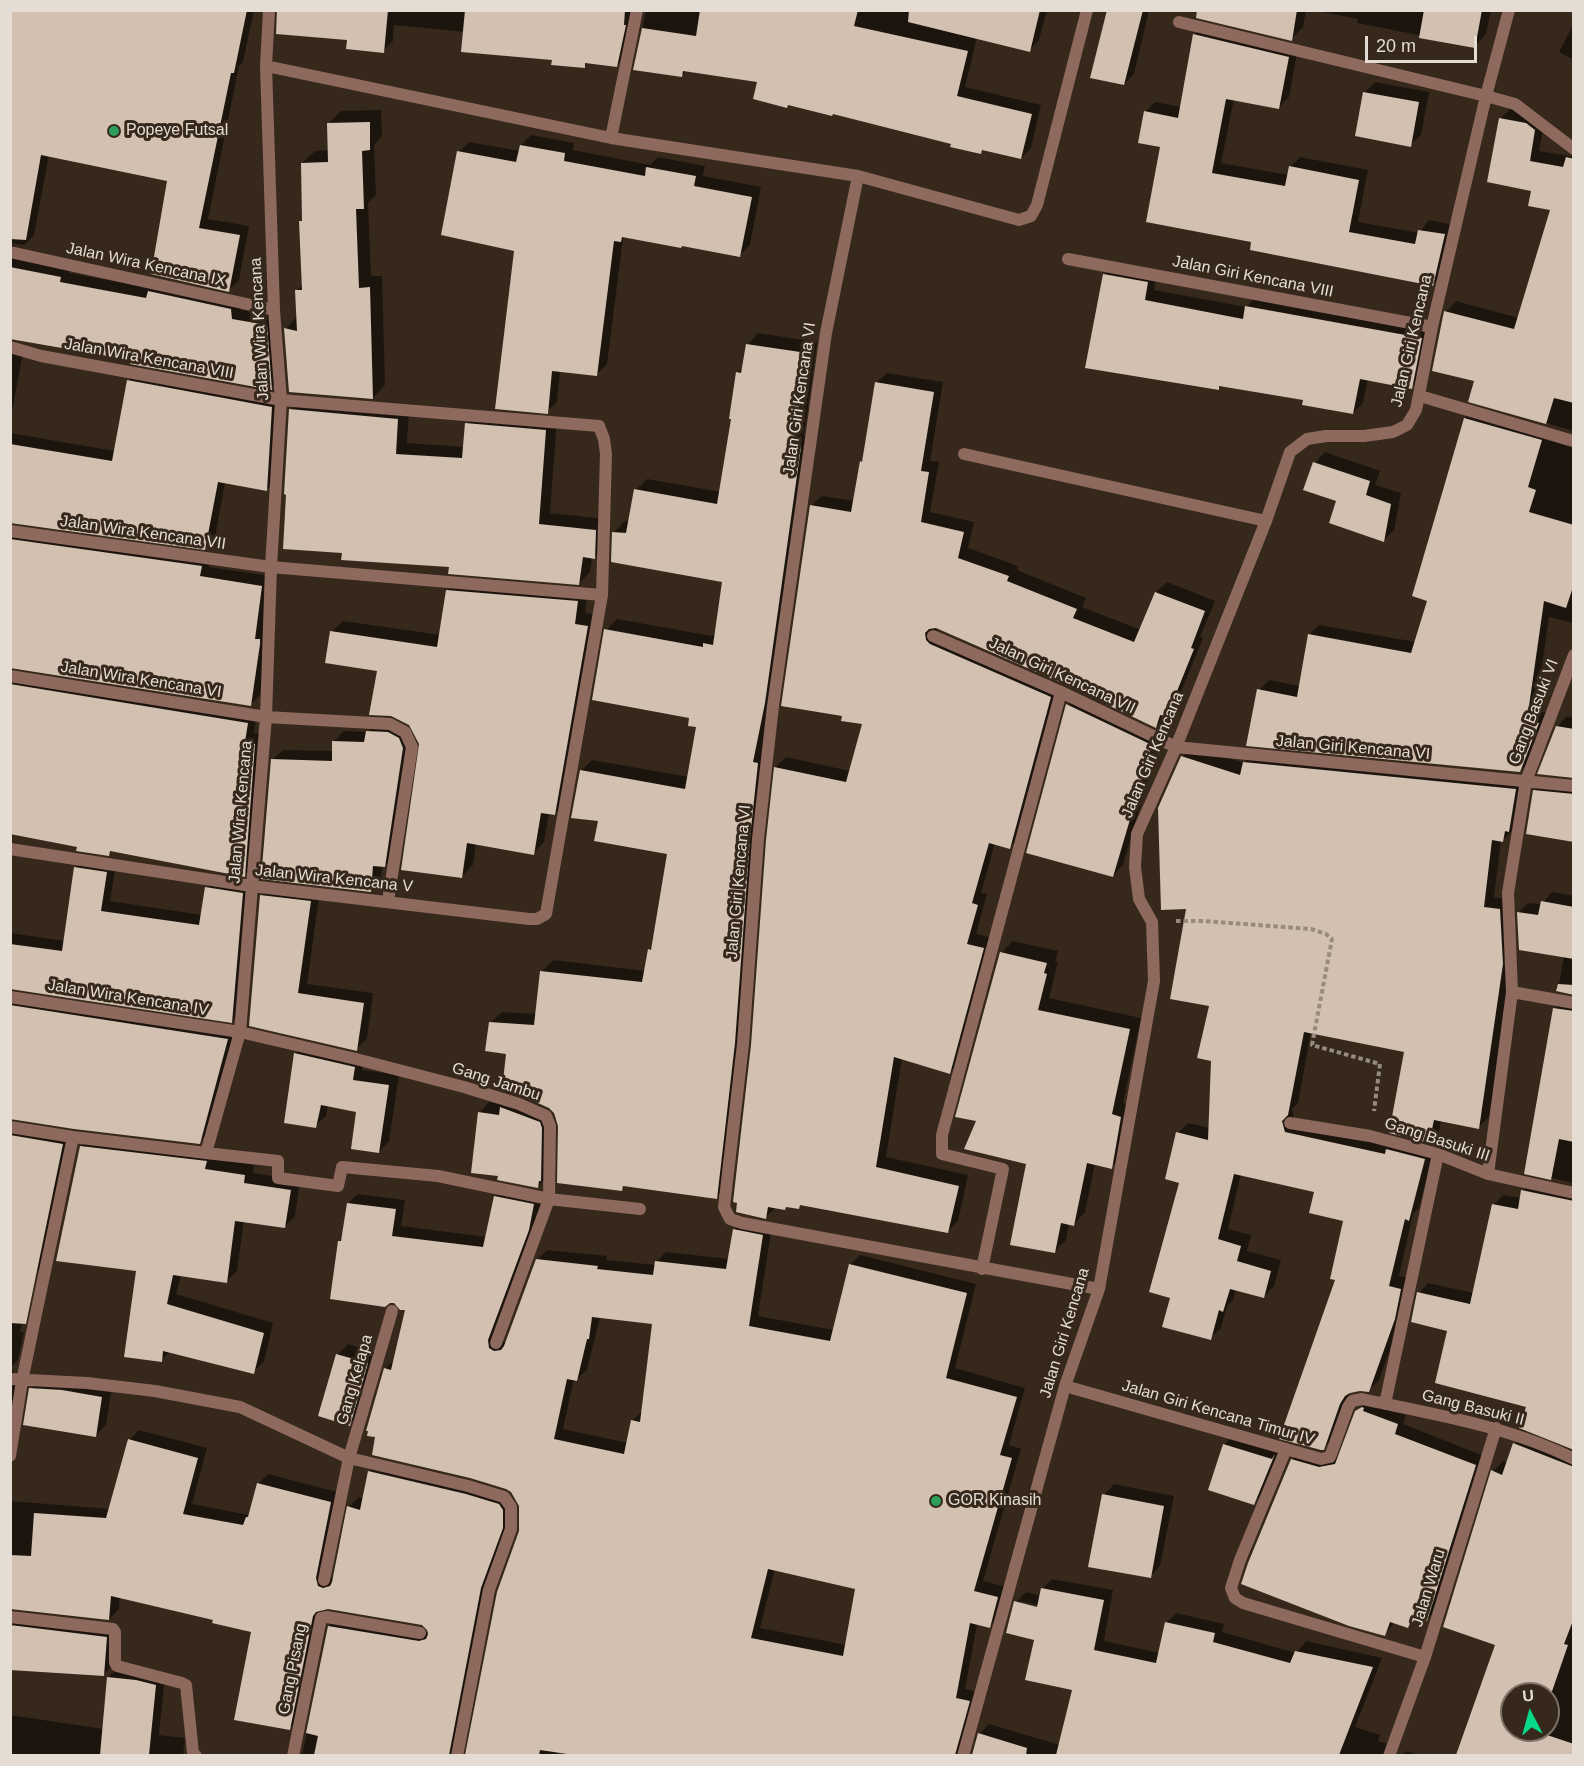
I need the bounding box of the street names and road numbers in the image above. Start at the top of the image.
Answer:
street label: Jalan Wira Kencana IX [64,239,228,291]
street label: Jalan Giri Kencana VIII [1171,252,1335,302]
street label: Jalan Wira Kencana [247,257,273,401]
street label: Jalan Giri Kencana [1387,273,1437,409]
street label: Jalan Giri Kencana VI [780,321,820,477]
street label: Jalan Wira Kencana VIII [63,335,235,383]
street label: Jalan Wira Kencana VII [59,512,227,554]
street label: Jalan Giri Kencana VII [986,634,1138,718]
street label: Gang Basuki VI [1505,657,1563,767]
street label: Jalan Wira Kencana VI [59,658,223,702]
street label: Jalan Giri Kencana [1118,689,1188,821]
street label: Jalan Giri Kencana VI [1275,732,1431,764]
street label: Jalan Wira Kencana [225,740,257,884]
street label: Jalan Giri Kencana VI [723,804,755,960]
street label: Jalan Wira Kencana V [254,861,414,897]
street label: Jalan Wira Kencana IV [46,976,210,1020]
street label: Gang Jambu [449,1059,543,1105]
street label: Gang Basuki III [1382,1114,1492,1166]
street label: Jalan Giri Kencana [1036,1266,1094,1400]
street label: Gang Kelapa [333,1332,377,1428]
street label: Jalan Giri Kencana Timur IV [1119,1376,1317,1450]
street label: Gang Basuki II [1420,1386,1526,1430]
street label: Jalan Waru [1408,1547,1450,1629]
street label: Gang Pisang [275,1622,311,1716]

